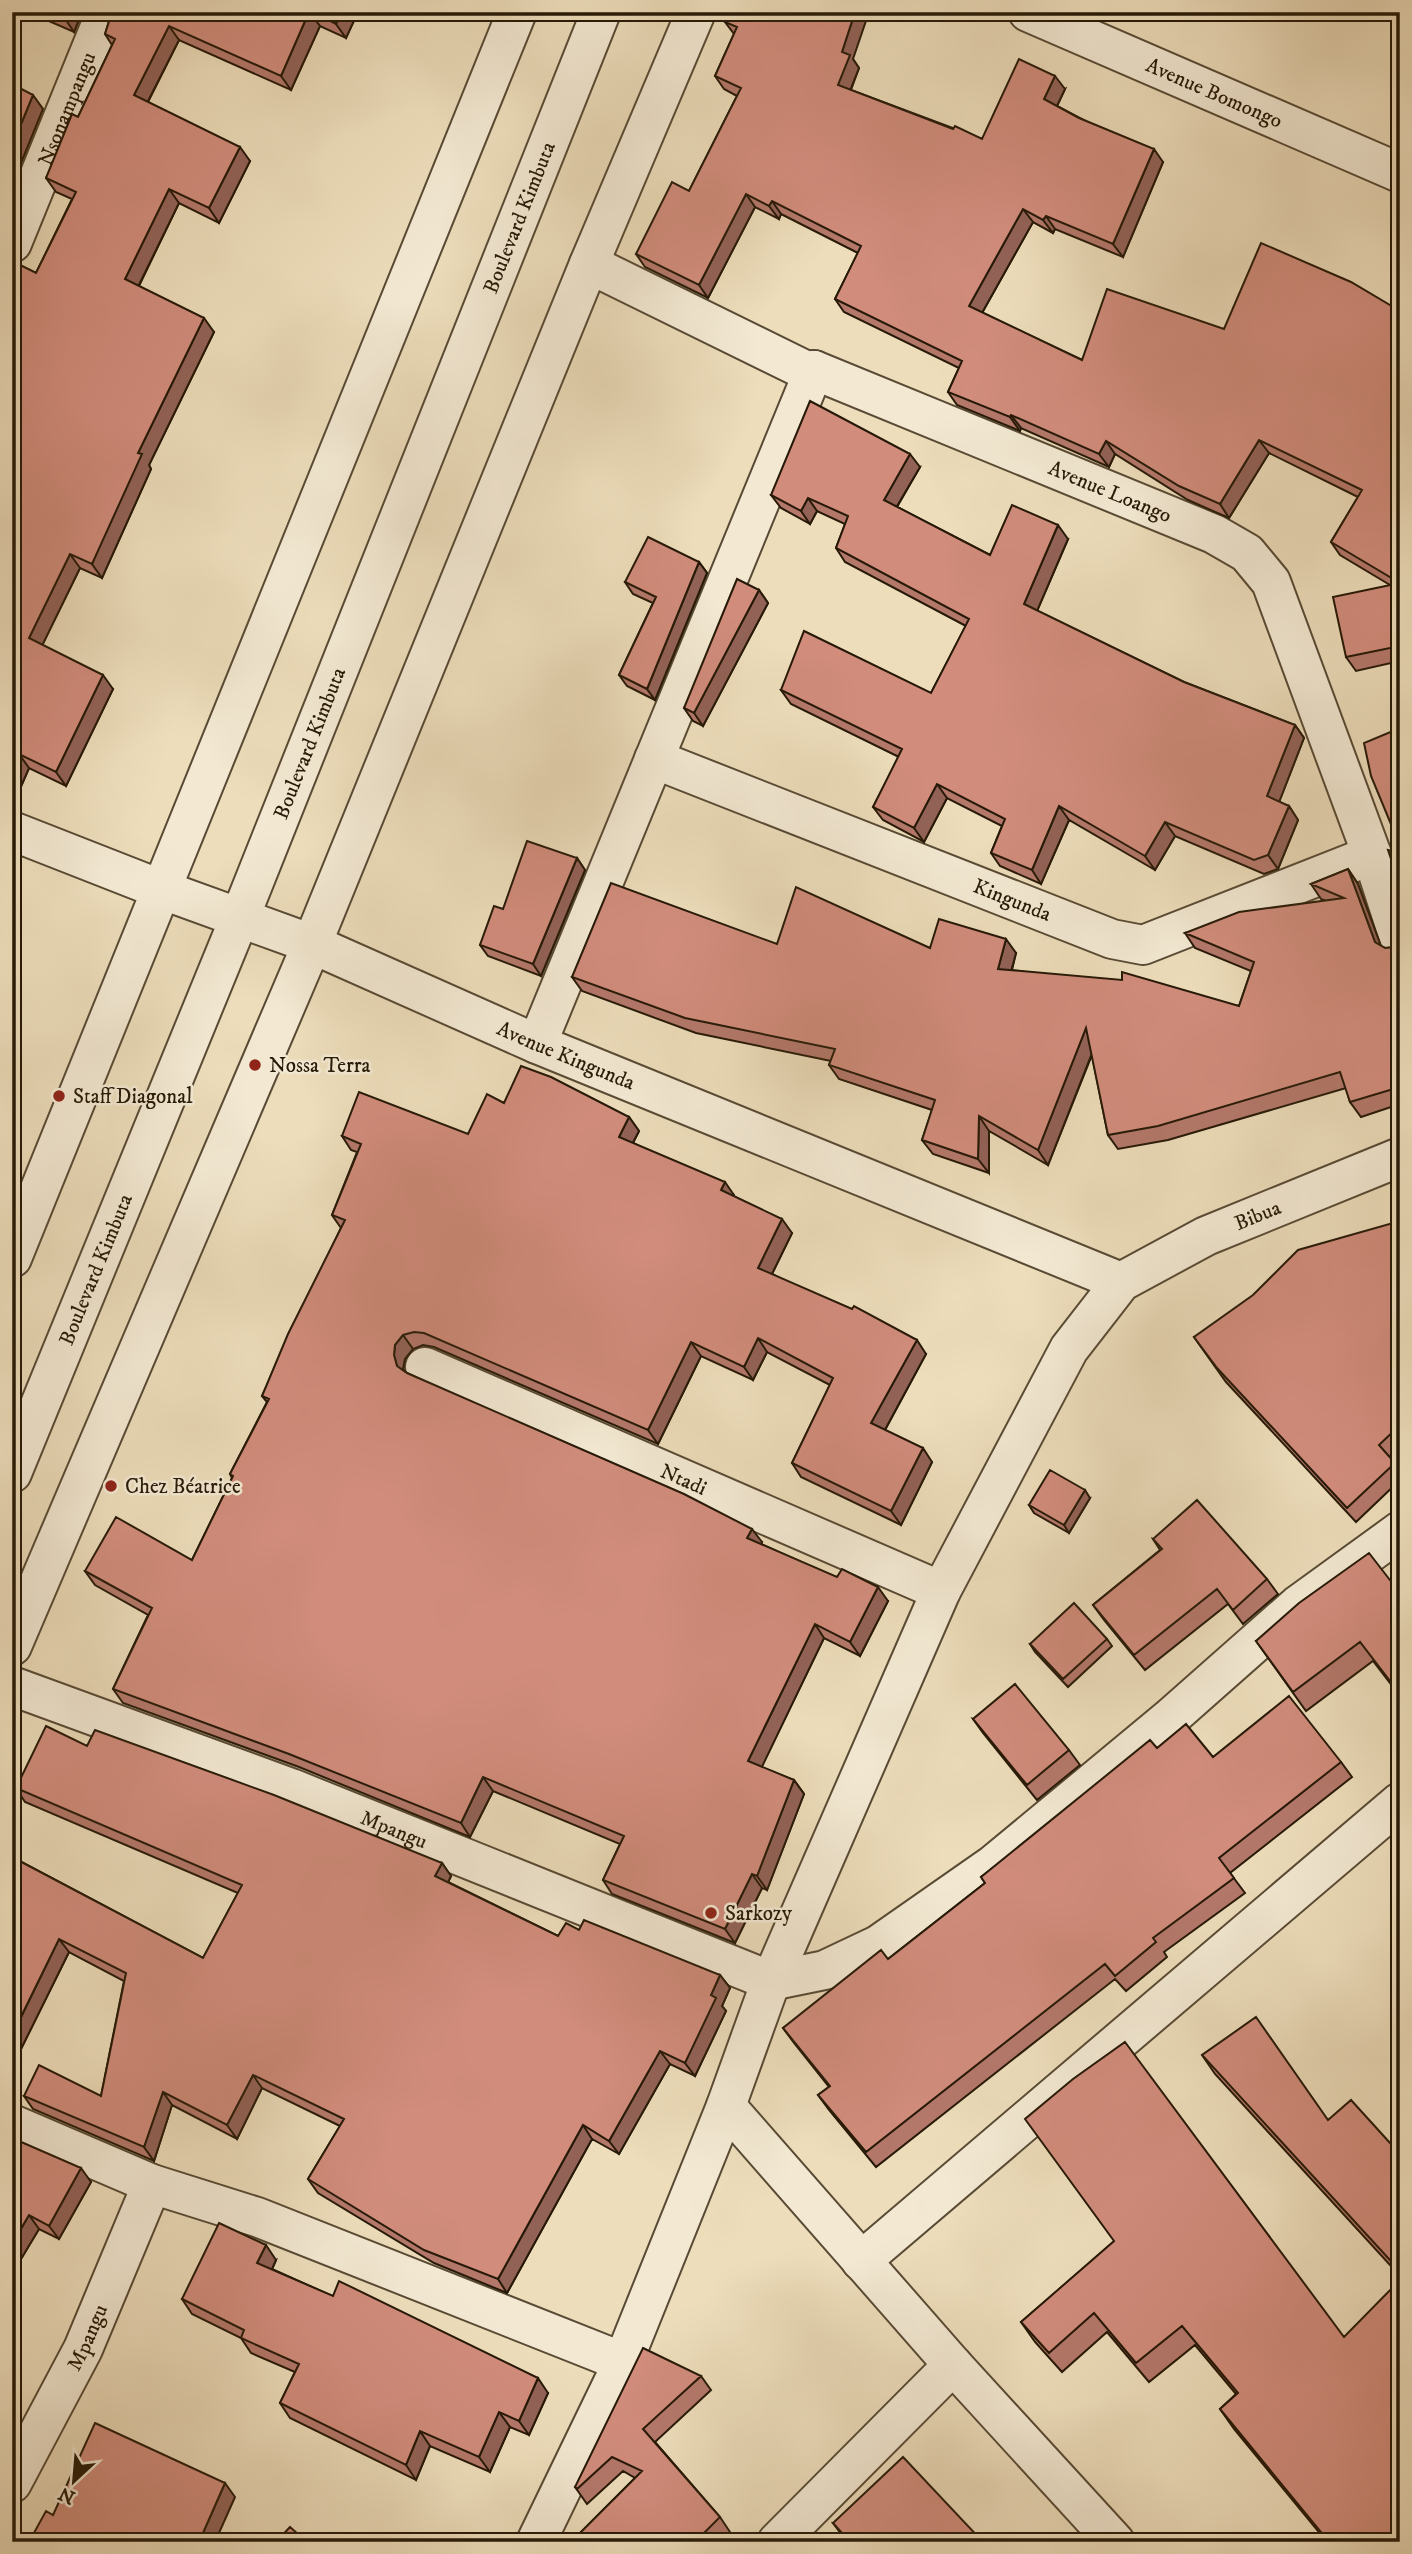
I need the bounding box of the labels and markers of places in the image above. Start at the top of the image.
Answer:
place label: Nossa Terra [269,1053,371,1079]
marker: Nossa Terra [247,1057,263,1073]
place label: Staff Diagonal [73,1084,193,1110]
marker: Staff Diagonal [51,1088,67,1104]
place label: Chez Béatrice [125,1474,241,1500]
marker: Chez Béatrice [103,1478,119,1494]
place label: Sarkozy [725,1901,793,1927]
marker: Sarkozy [703,1905,719,1921]

